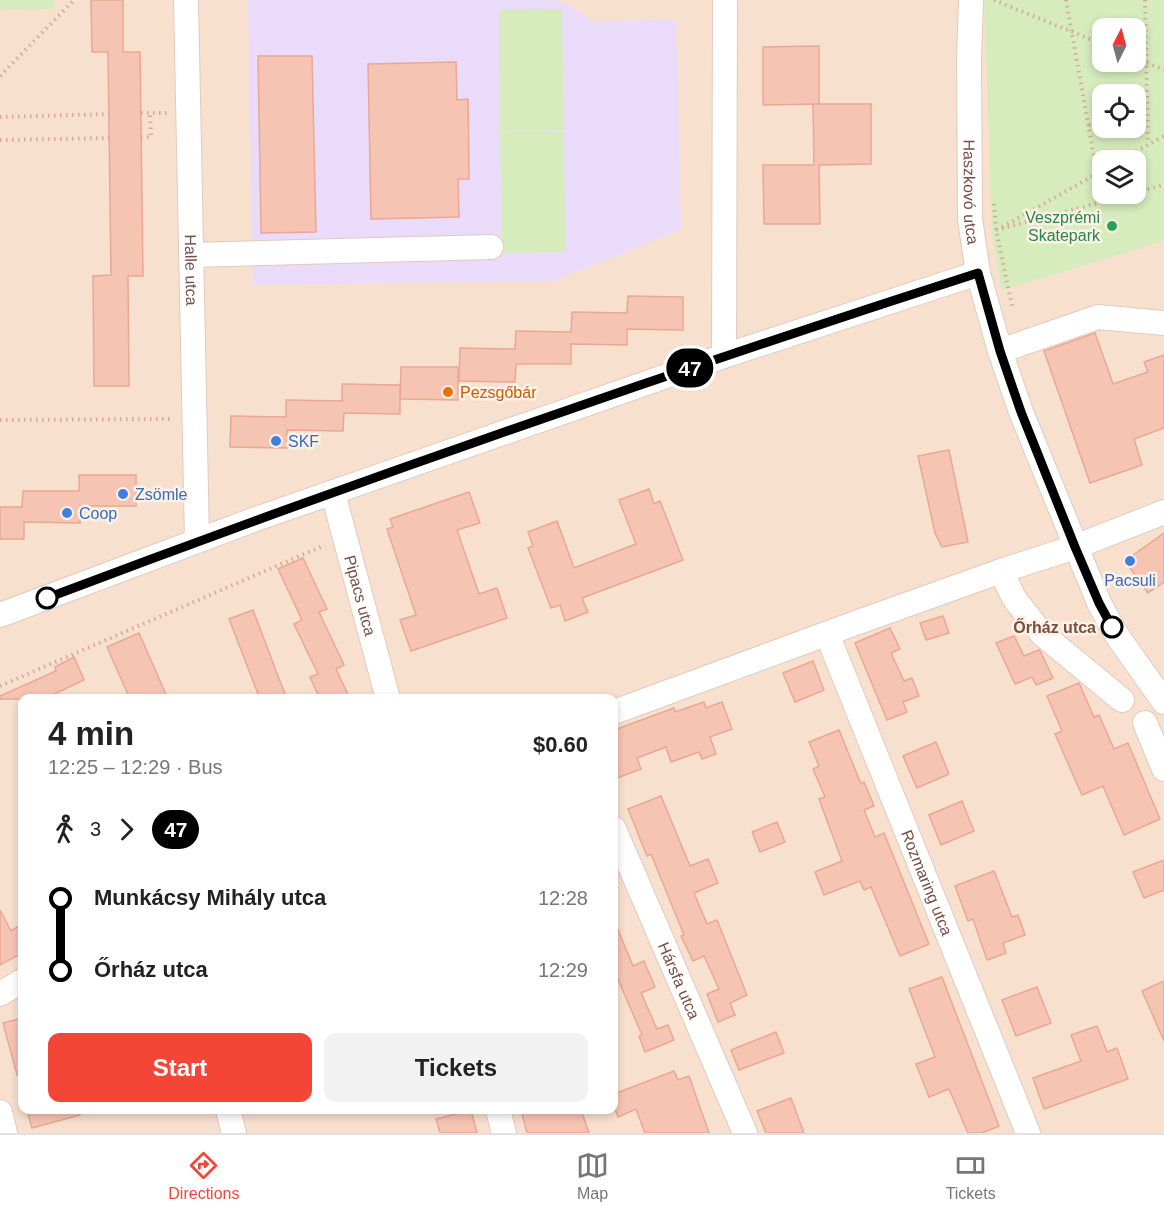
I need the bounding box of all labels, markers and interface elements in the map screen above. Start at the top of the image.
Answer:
north arrow [1092,18,1146,72]
map controls [1092,18,1146,204]
button: locate [1092,84,1146,138]
street label: Haszkovó utca [961,139,982,246]
button: layers [1092,150,1146,204]
place label: Veszprémi Skatepark [1025,209,1101,244]
marker: Veszprémi Skatepark [1105,219,1119,233]
street label: Halle utca [182,234,200,306]
line badge: 47 [663,348,717,388]
text: 47 [678,357,702,380]
place label: Pezsgőbár [460,384,537,401]
marker: Pezsgőbár [441,385,455,399]
place label: SKF [288,433,319,450]
marker: SKF [269,434,283,448]
place label: Zsömle [135,486,188,503]
marker: Zsömle [116,487,130,501]
place label: Coop [79,505,117,522]
marker: Coop [60,506,74,520]
street label: Pipacs utca [341,553,379,638]
marker: Pacsuli [1123,554,1137,568]
place label: Pacsuli [1104,572,1156,589]
unlabelled marker [36,587,58,609]
marker: Őrház utca [1101,616,1123,638]
place label: Őrház utca [1013,618,1096,636]
text: 4 min [48,715,134,752]
text: $0.60 [533,732,588,757]
text: 12:25 – 12:29 · Bus [48,756,223,778]
icon: walk [48,813,81,846]
icon: forward [110,813,143,846]
text: 3 [90,818,101,840]
text: 47 [164,818,187,841]
street label: Rozmaring utca [898,828,956,938]
text: Munkácsy Mihály utca [94,885,326,910]
text: 12:28 [538,887,588,909]
street label: Hársfa utca [655,940,703,1022]
text: Őrház utca [94,957,208,982]
text: 12:29 [538,959,588,981]
button: Start [48,1033,312,1102]
button: Tickets [324,1033,588,1102]
tab: Directions [168,1149,239,1203]
tab: Map [576,1149,609,1203]
tab: Tickets [946,1149,996,1203]

